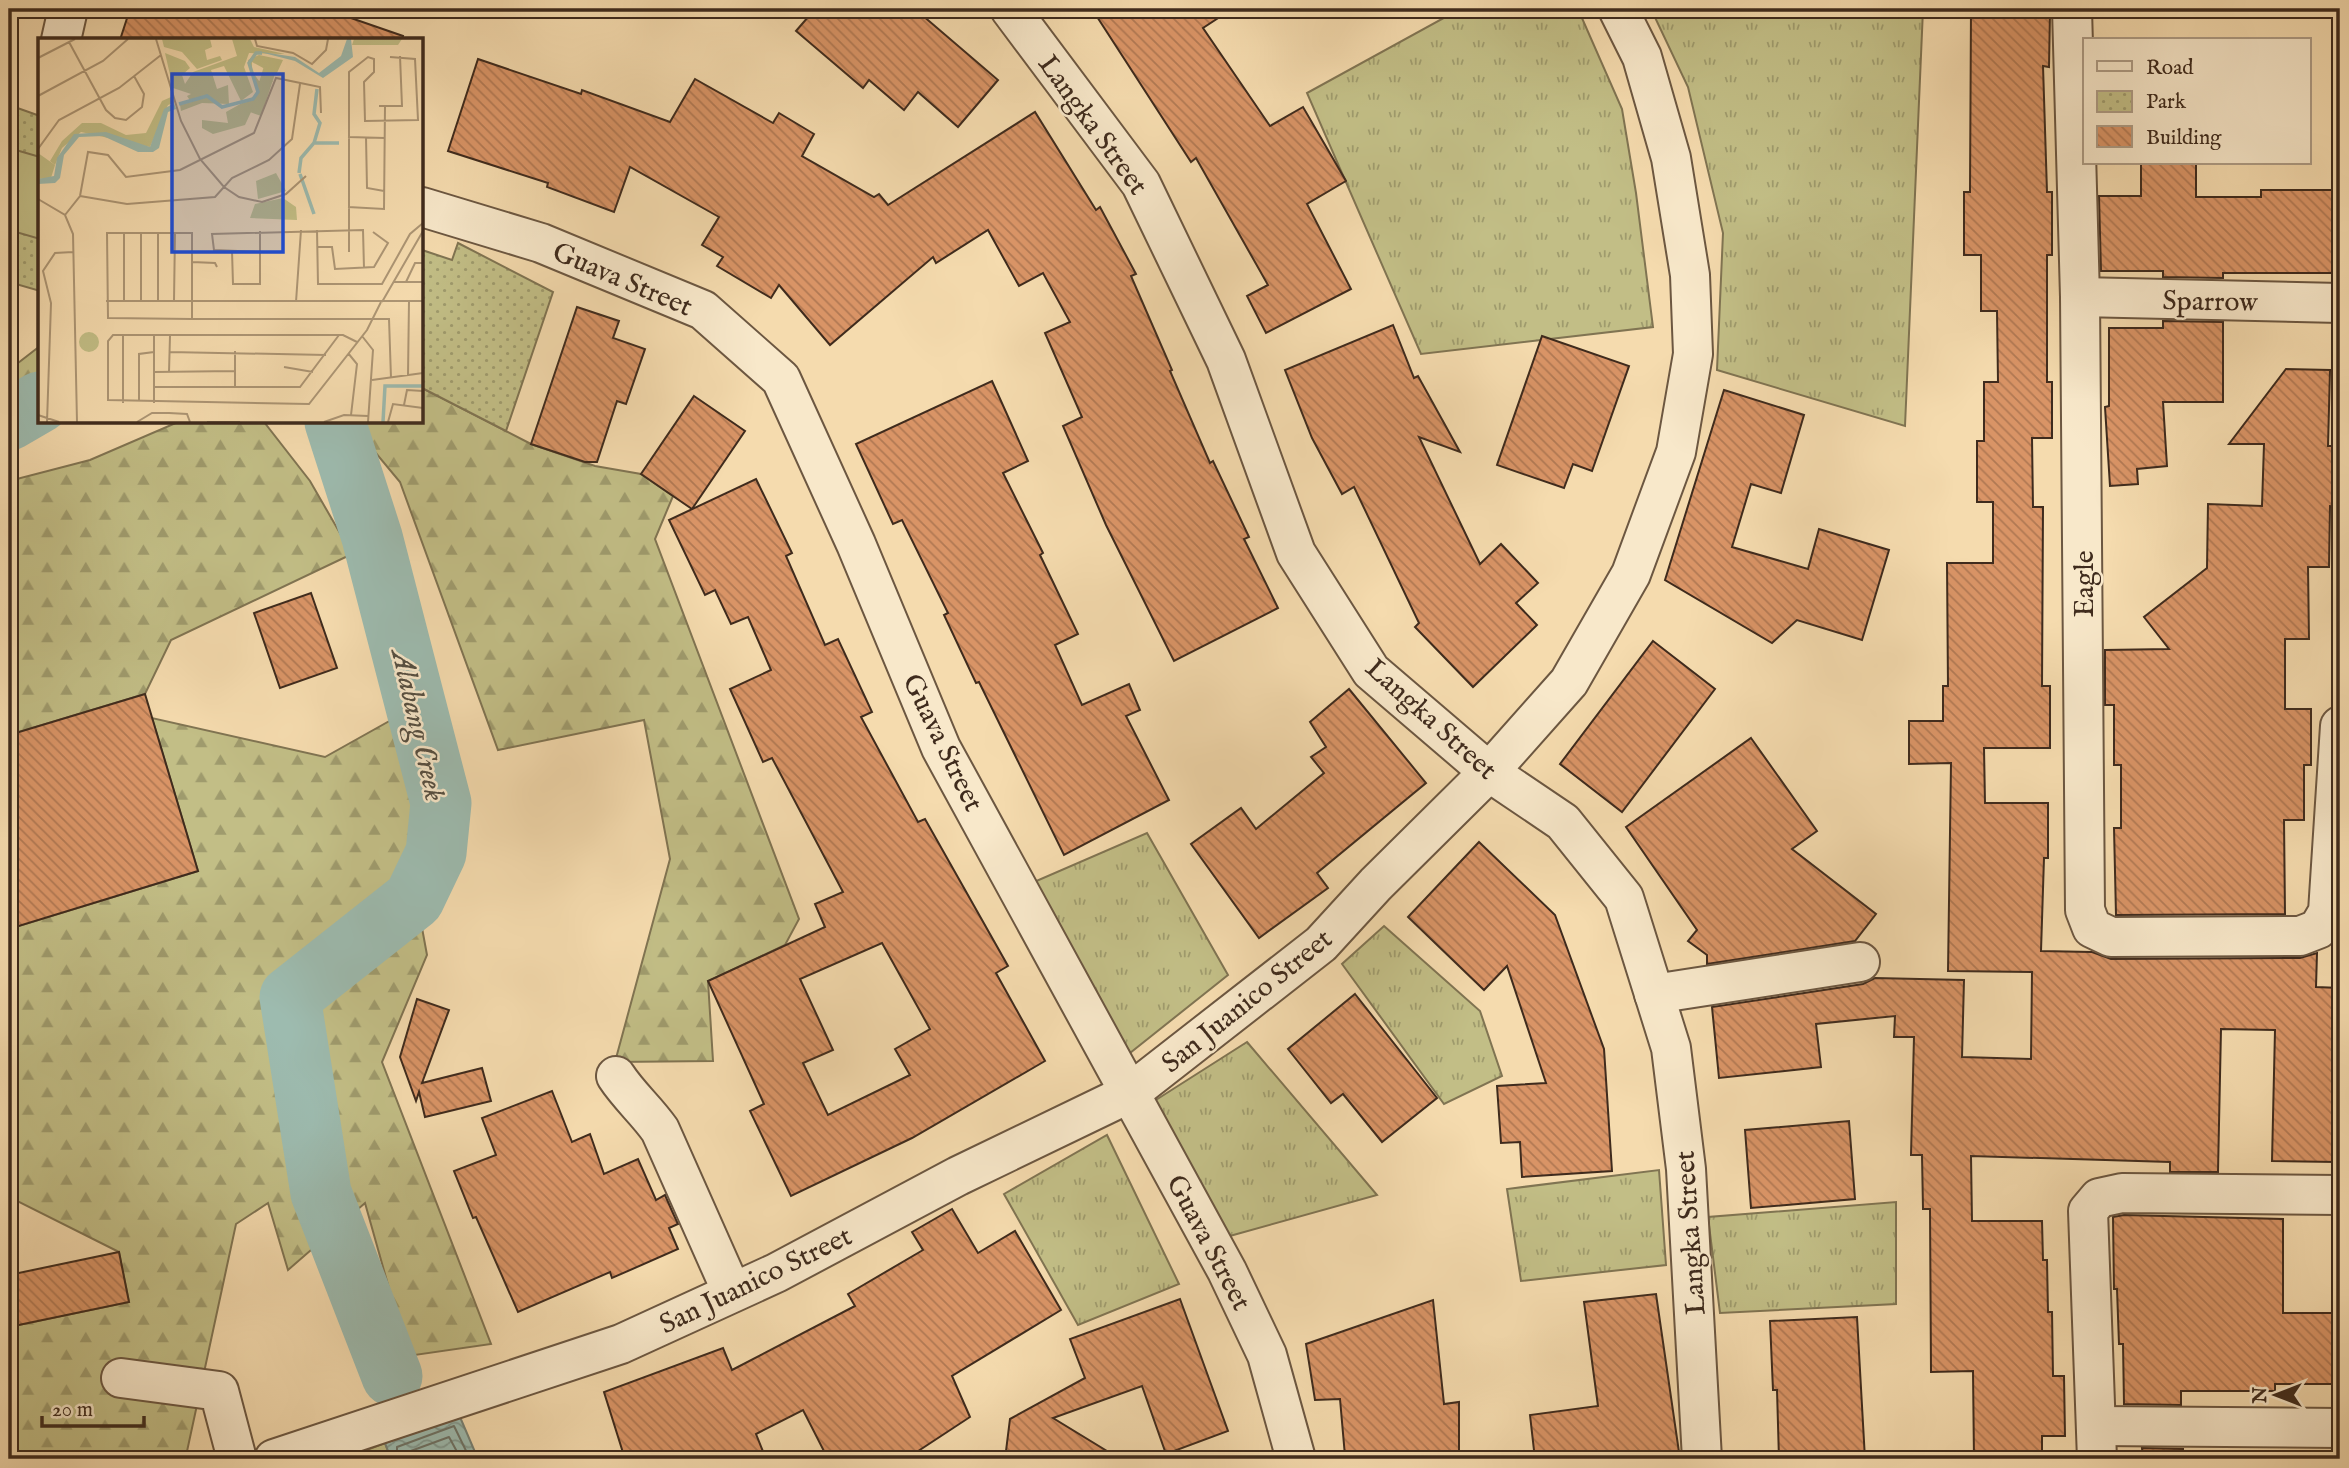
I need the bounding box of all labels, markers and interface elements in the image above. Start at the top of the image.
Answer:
inset map [38,38,424,424]
legend [2083,38,2310,164]
street label: Langka Street [1029,48,1155,203]
text: Road [2146,55,2194,82]
text: Park [2146,89,2187,116]
text: Building [2146,125,2222,152]
street label: Guava Street [547,235,698,326]
street label: Sparrow [2162,284,2259,321]
street label: Eagle [2068,550,2103,618]
water label: Alabang Creek [380,643,453,805]
street label: Langka Street [1357,652,1504,788]
street label: Guava Street [893,669,990,818]
street label: San Juanico Street [1155,922,1340,1082]
street label: Langka Street [1668,1149,1715,1316]
street label: Guava Street [1157,1169,1258,1317]
street label: San Juanico Street [654,1219,858,1343]
north arrow [2240,1360,2310,1430]
scale bar [42,1384,144,1428]
text: N [2249,1386,2273,1404]
text: 20 m [52,1397,93,1424]

